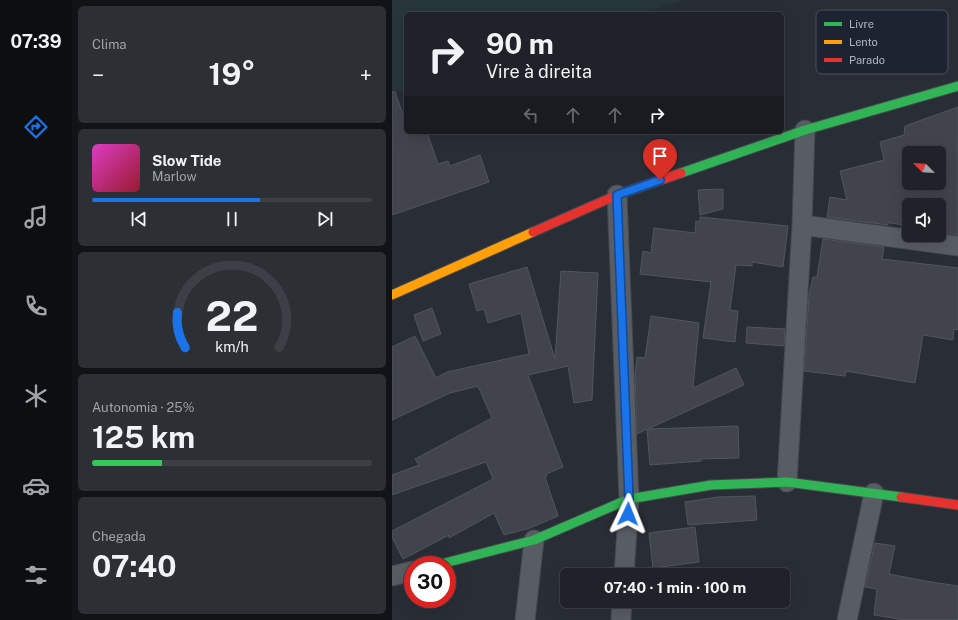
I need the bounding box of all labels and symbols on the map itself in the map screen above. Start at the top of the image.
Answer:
legend [816,10,948,74]
text: Livre [849,18,874,30]
text: Lento [849,36,878,48]
text: Parado [849,54,885,66]
pin [643,139,677,180]
north arrow [902,146,946,190]
position arrow [607,493,649,535]
speed limit sign: 30 [404,556,456,608]

